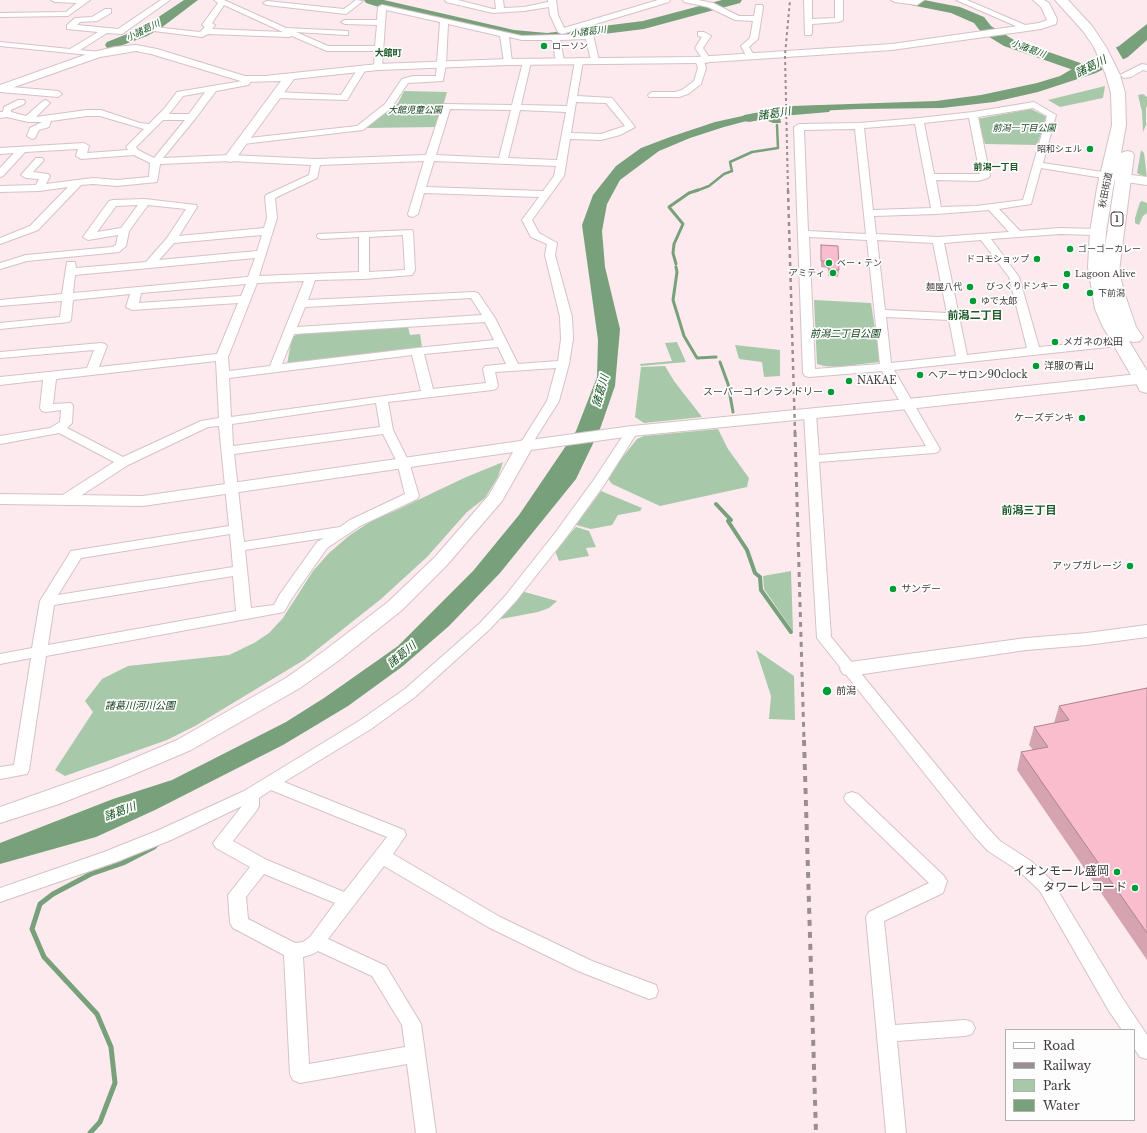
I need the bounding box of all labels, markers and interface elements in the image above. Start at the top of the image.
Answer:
water label: 小諸葛川 [124,18,162,44]
water label: 小諸葛川 [569,24,607,40]
water label: 小諸葛川 [1009,38,1047,60]
marker: ローソン [539,41,549,51]
place label: ローソン [552,41,588,51]
district label: 大館町 [375,48,401,58]
water label: 諸葛川 [1073,54,1109,80]
park label: 大館児童公園 [388,105,442,115]
water label: 諸葛川 [757,105,791,123]
park label: 前潟一丁目公園 [993,123,1055,133]
place label: 昭和シェル [1037,144,1082,154]
marker: 昭和シェル [1085,144,1095,154]
district label: 前潟一丁目 [974,162,1018,172]
street label: 秋田街道 [1097,171,1115,209]
road number: 1 [1111,212,1123,226]
marker: ゴーゴーカレー [1065,244,1075,254]
place label: ゴーゴーカレー [1078,244,1141,254]
place label: ドコモショップ [966,254,1029,264]
marker: ドコモショップ [1032,254,1042,264]
marker: ベー・テン [824,258,834,268]
place label: ベー・テン [837,258,882,268]
place label: アミティ [789,268,825,278]
marker: アミティ [828,268,838,278]
marker: Lagoon Alive [1062,269,1072,279]
place label: Lagoon Alive [1075,269,1136,279]
place label: びっくりドンキー [986,281,1058,291]
marker: びっくりドンキー [1061,281,1071,291]
place label: 麺屋八代 [926,282,962,292]
marker: 麺屋八代 [965,282,975,292]
marker: 下前潟 [1085,288,1095,298]
place label: 下前潟 [1098,288,1125,298]
marker: ゆで太郎 [968,296,978,306]
place label: ゆで太郎 [981,296,1017,306]
district label: 前潟二丁目 [948,309,1002,323]
park label: 前潟二丁目公園 [810,328,880,340]
place label: メガネの松田 [1063,336,1123,348]
marker: メガネの松田 [1050,337,1060,347]
place label: 洋服の青山 [1044,360,1094,372]
marker: 洋服の青山 [1031,361,1041,371]
place label: ヘアーサロン90clock [928,369,1028,381]
marker: ヘアーサロン90clock [915,370,925,380]
water label: 諸葛川 [590,373,612,409]
place label: NAKAE [857,375,896,387]
marker: NAKAE [844,376,854,386]
place label: スーパーコインランドリー [703,386,823,398]
marker: スーパーコインランドリー [826,387,836,397]
place label: ケーズデンキ [1014,412,1074,424]
marker: ケーズデンキ [1077,413,1087,423]
district label: 前潟三丁目 [1002,504,1056,518]
place label: アップガレージ [1052,560,1122,572]
marker: アップガレージ [1125,561,1135,571]
place label: サンデー [901,583,941,595]
marker: サンデー [888,584,898,594]
water label: 諸葛川 [385,639,419,671]
marker: 前潟 [821,685,833,697]
place label: 前潟 [836,685,856,697]
park label: 諸葛川河川公園 [105,700,175,712]
water label: 諸葛川 [102,800,138,824]
place label: イオンモール盛岡 [1013,865,1109,879]
marker: イオンモール盛岡 [1112,867,1122,877]
place label: タワーレコード [1043,881,1127,895]
marker: タワーレコード [1130,883,1140,893]
legend [1005,1029,1135,1121]
text: Road [1043,1038,1075,1053]
text: Railway [1043,1058,1091,1073]
text: Park [1043,1078,1071,1093]
text: Water [1043,1098,1080,1113]

